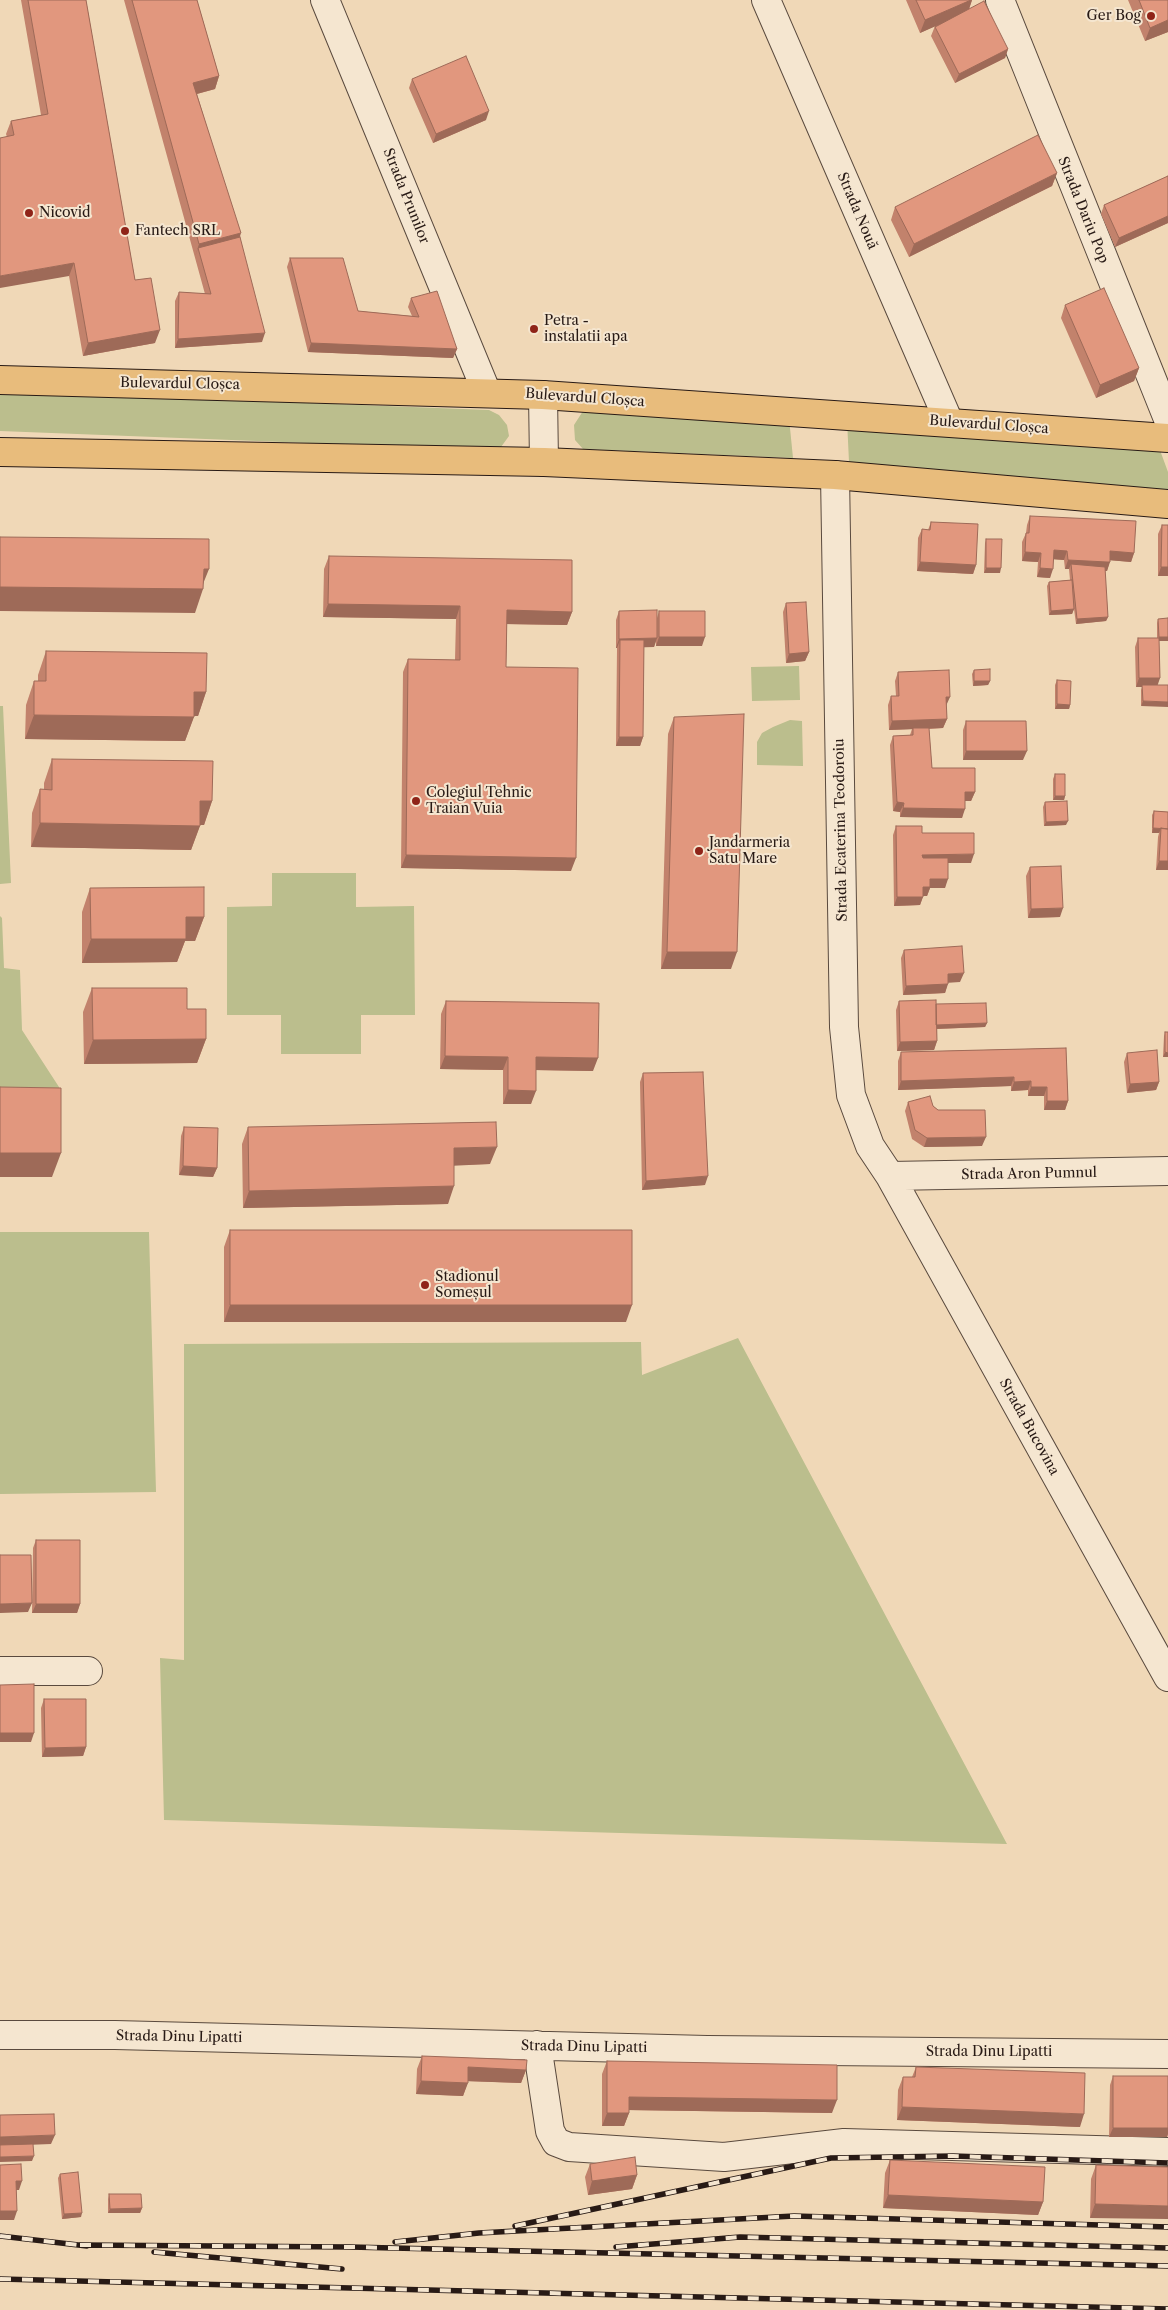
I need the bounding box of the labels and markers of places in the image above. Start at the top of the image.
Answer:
place label: Ger Bog [1087,8,1141,24]
marker: Ger Bog [1145,10,1157,22]
place label: Nicovid [39,205,91,221]
marker: Nicovid [23,207,35,219]
place label: Fantech SRL [135,223,220,239]
marker: Fantech SRL [119,225,131,237]
place label: Petra - instalatii apa [544,313,628,346]
marker: Petra - instalatii apa [528,323,540,335]
place label: Colegiul Tehnic Traian Vuia [426,785,532,818]
marker: Colegiul Tehnic Traian Vuia [410,795,422,807]
place label: Jandarmeria Satu Mare [709,835,790,868]
marker: Jandarmeria Satu Mare [693,845,705,857]
place label: Stadionul Someșul [435,1269,499,1302]
marker: Stadionul Someșul [419,1279,431,1291]

